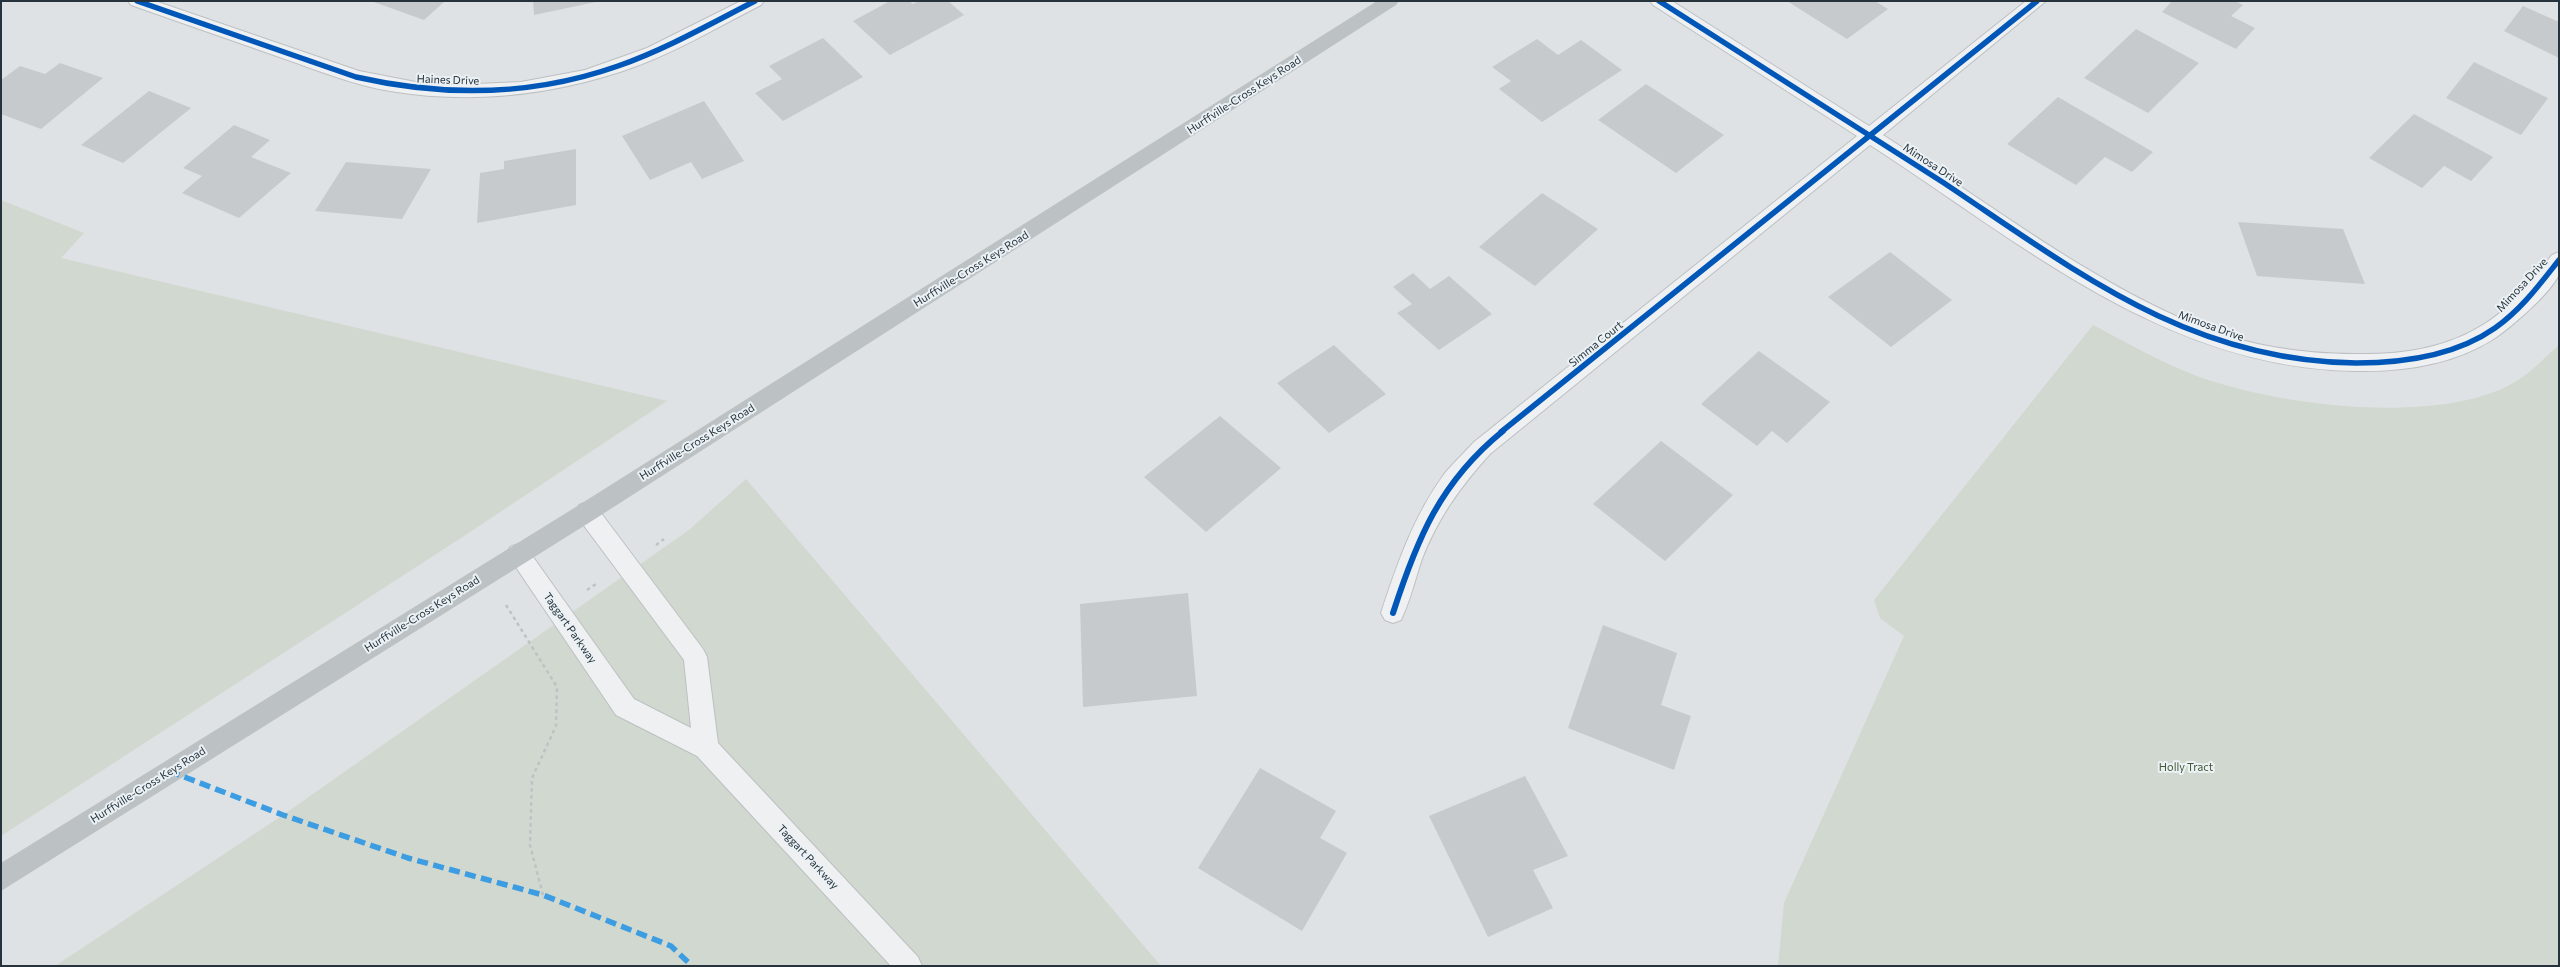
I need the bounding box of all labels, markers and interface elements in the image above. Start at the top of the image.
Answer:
street label: Hurffville-Cross Keys Road [1185,53,1303,137]
street label: Haines Drive [416,72,480,88]
street label: Mimosa Drive [1901,141,1965,189]
street label: Hurffville-Cross Keys Road [911,228,1031,310]
street label: Mimosa Drive [2494,255,2550,315]
street label: Mimosa Drive [2176,308,2246,344]
street label: Simma Court [1566,318,1626,370]
street label: Hurffville-Cross Keys Road [637,401,757,483]
street label: Hurffville-Cross Keys Road [362,573,482,655]
street label: Taggart Parkway [541,590,599,666]
street label: Hurffville-Cross Keys Road [88,744,208,826]
park label: Holly Tract [2159,760,2213,774]
street label: Taggart Parkway [775,822,841,892]

